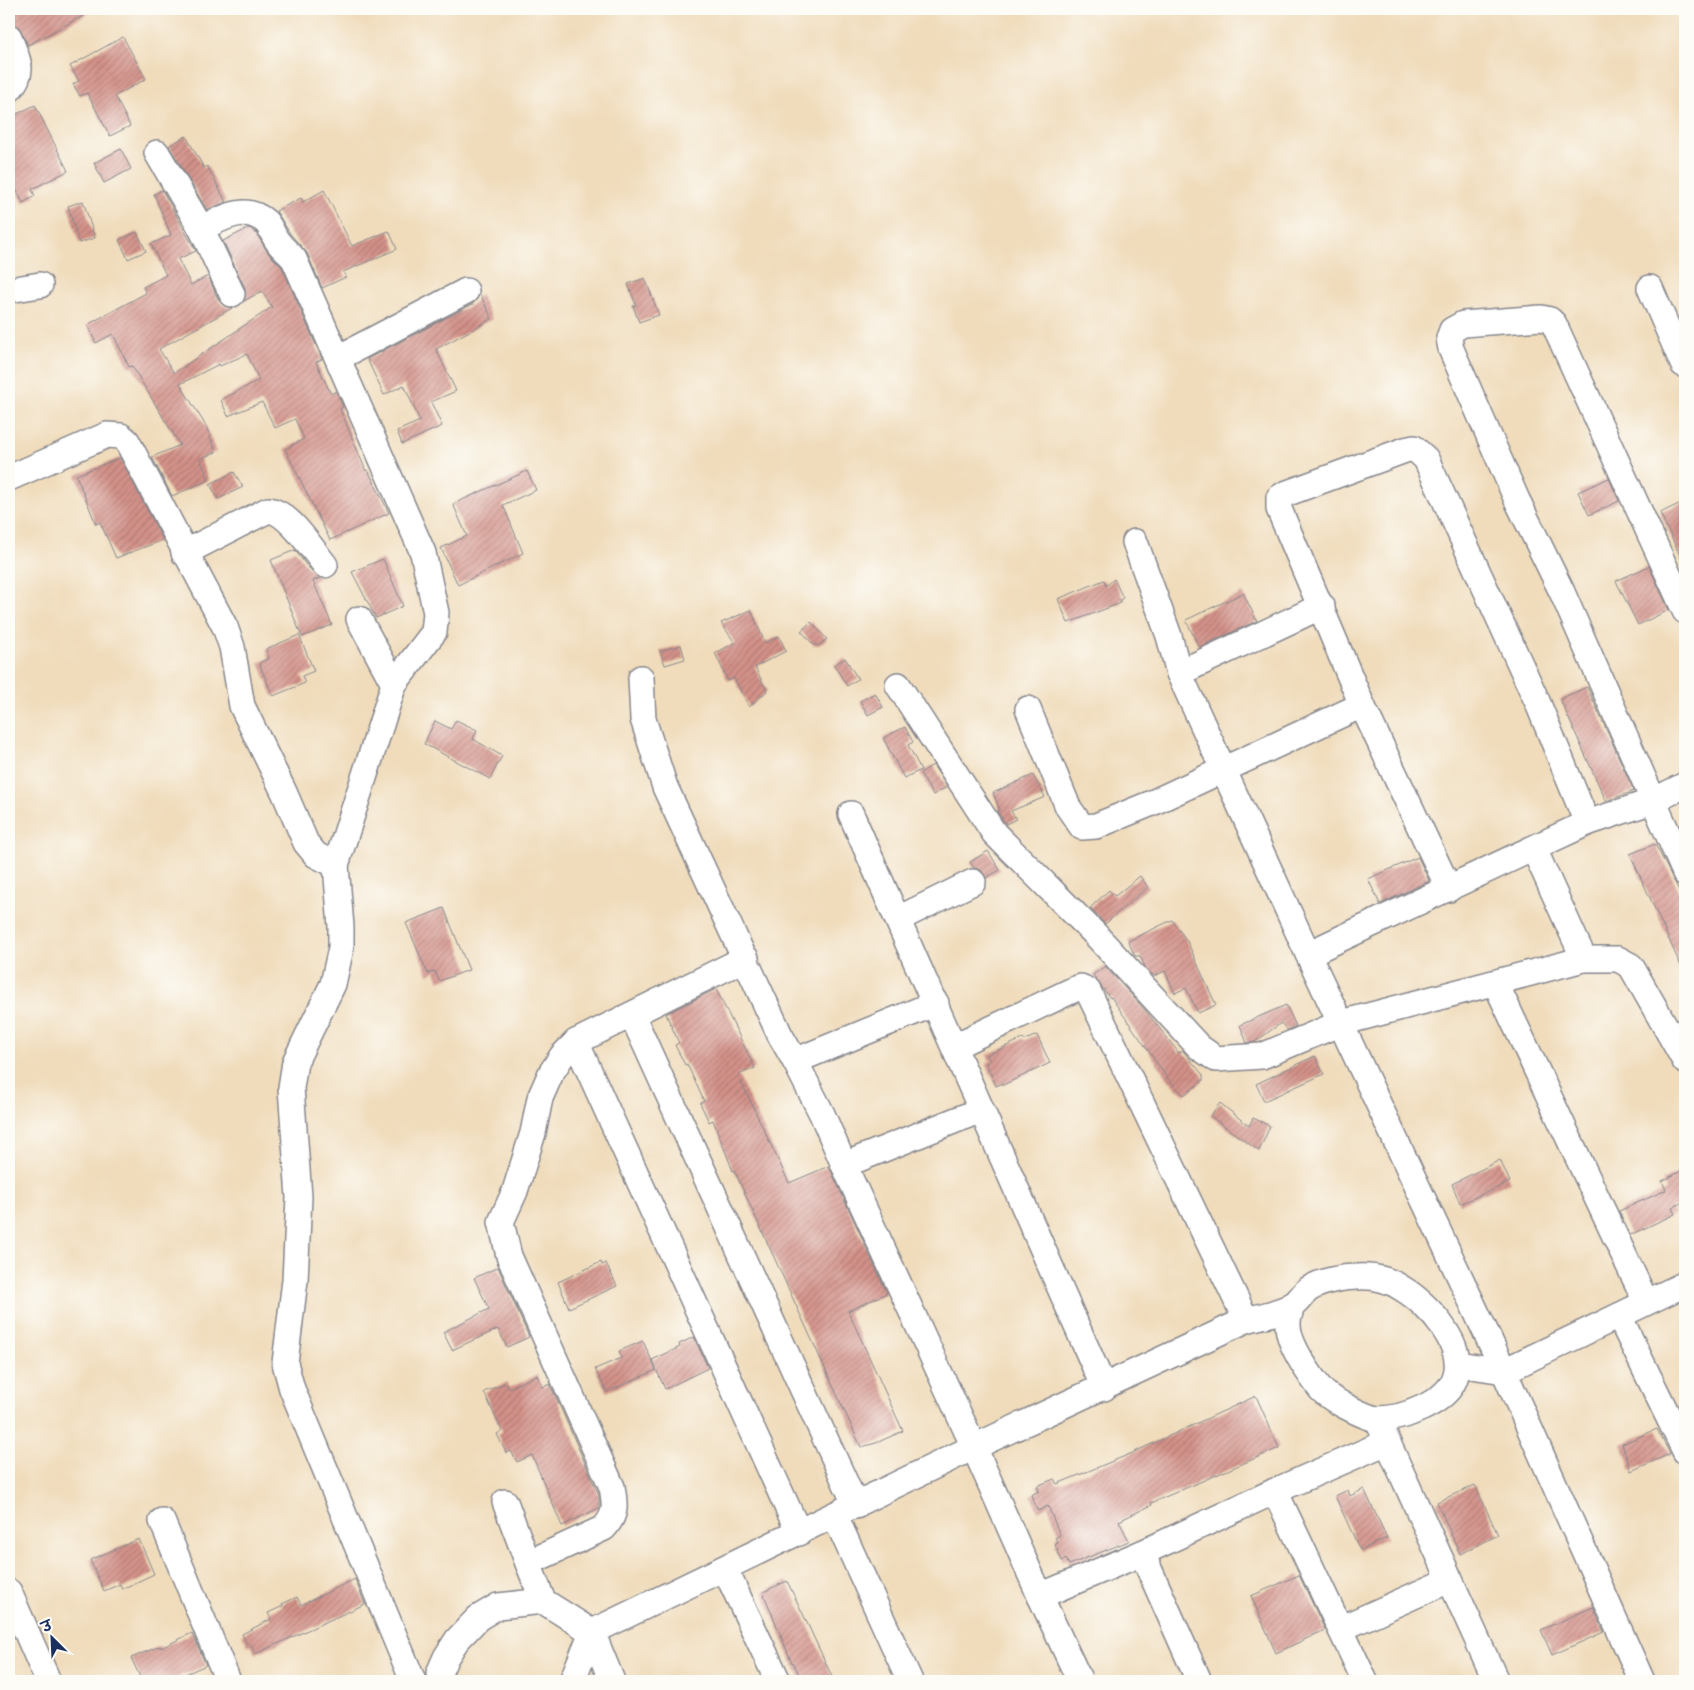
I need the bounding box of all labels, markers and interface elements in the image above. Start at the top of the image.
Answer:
north arrow [28,1612,78,1662]
text: उ [36,1613,57,1638]

